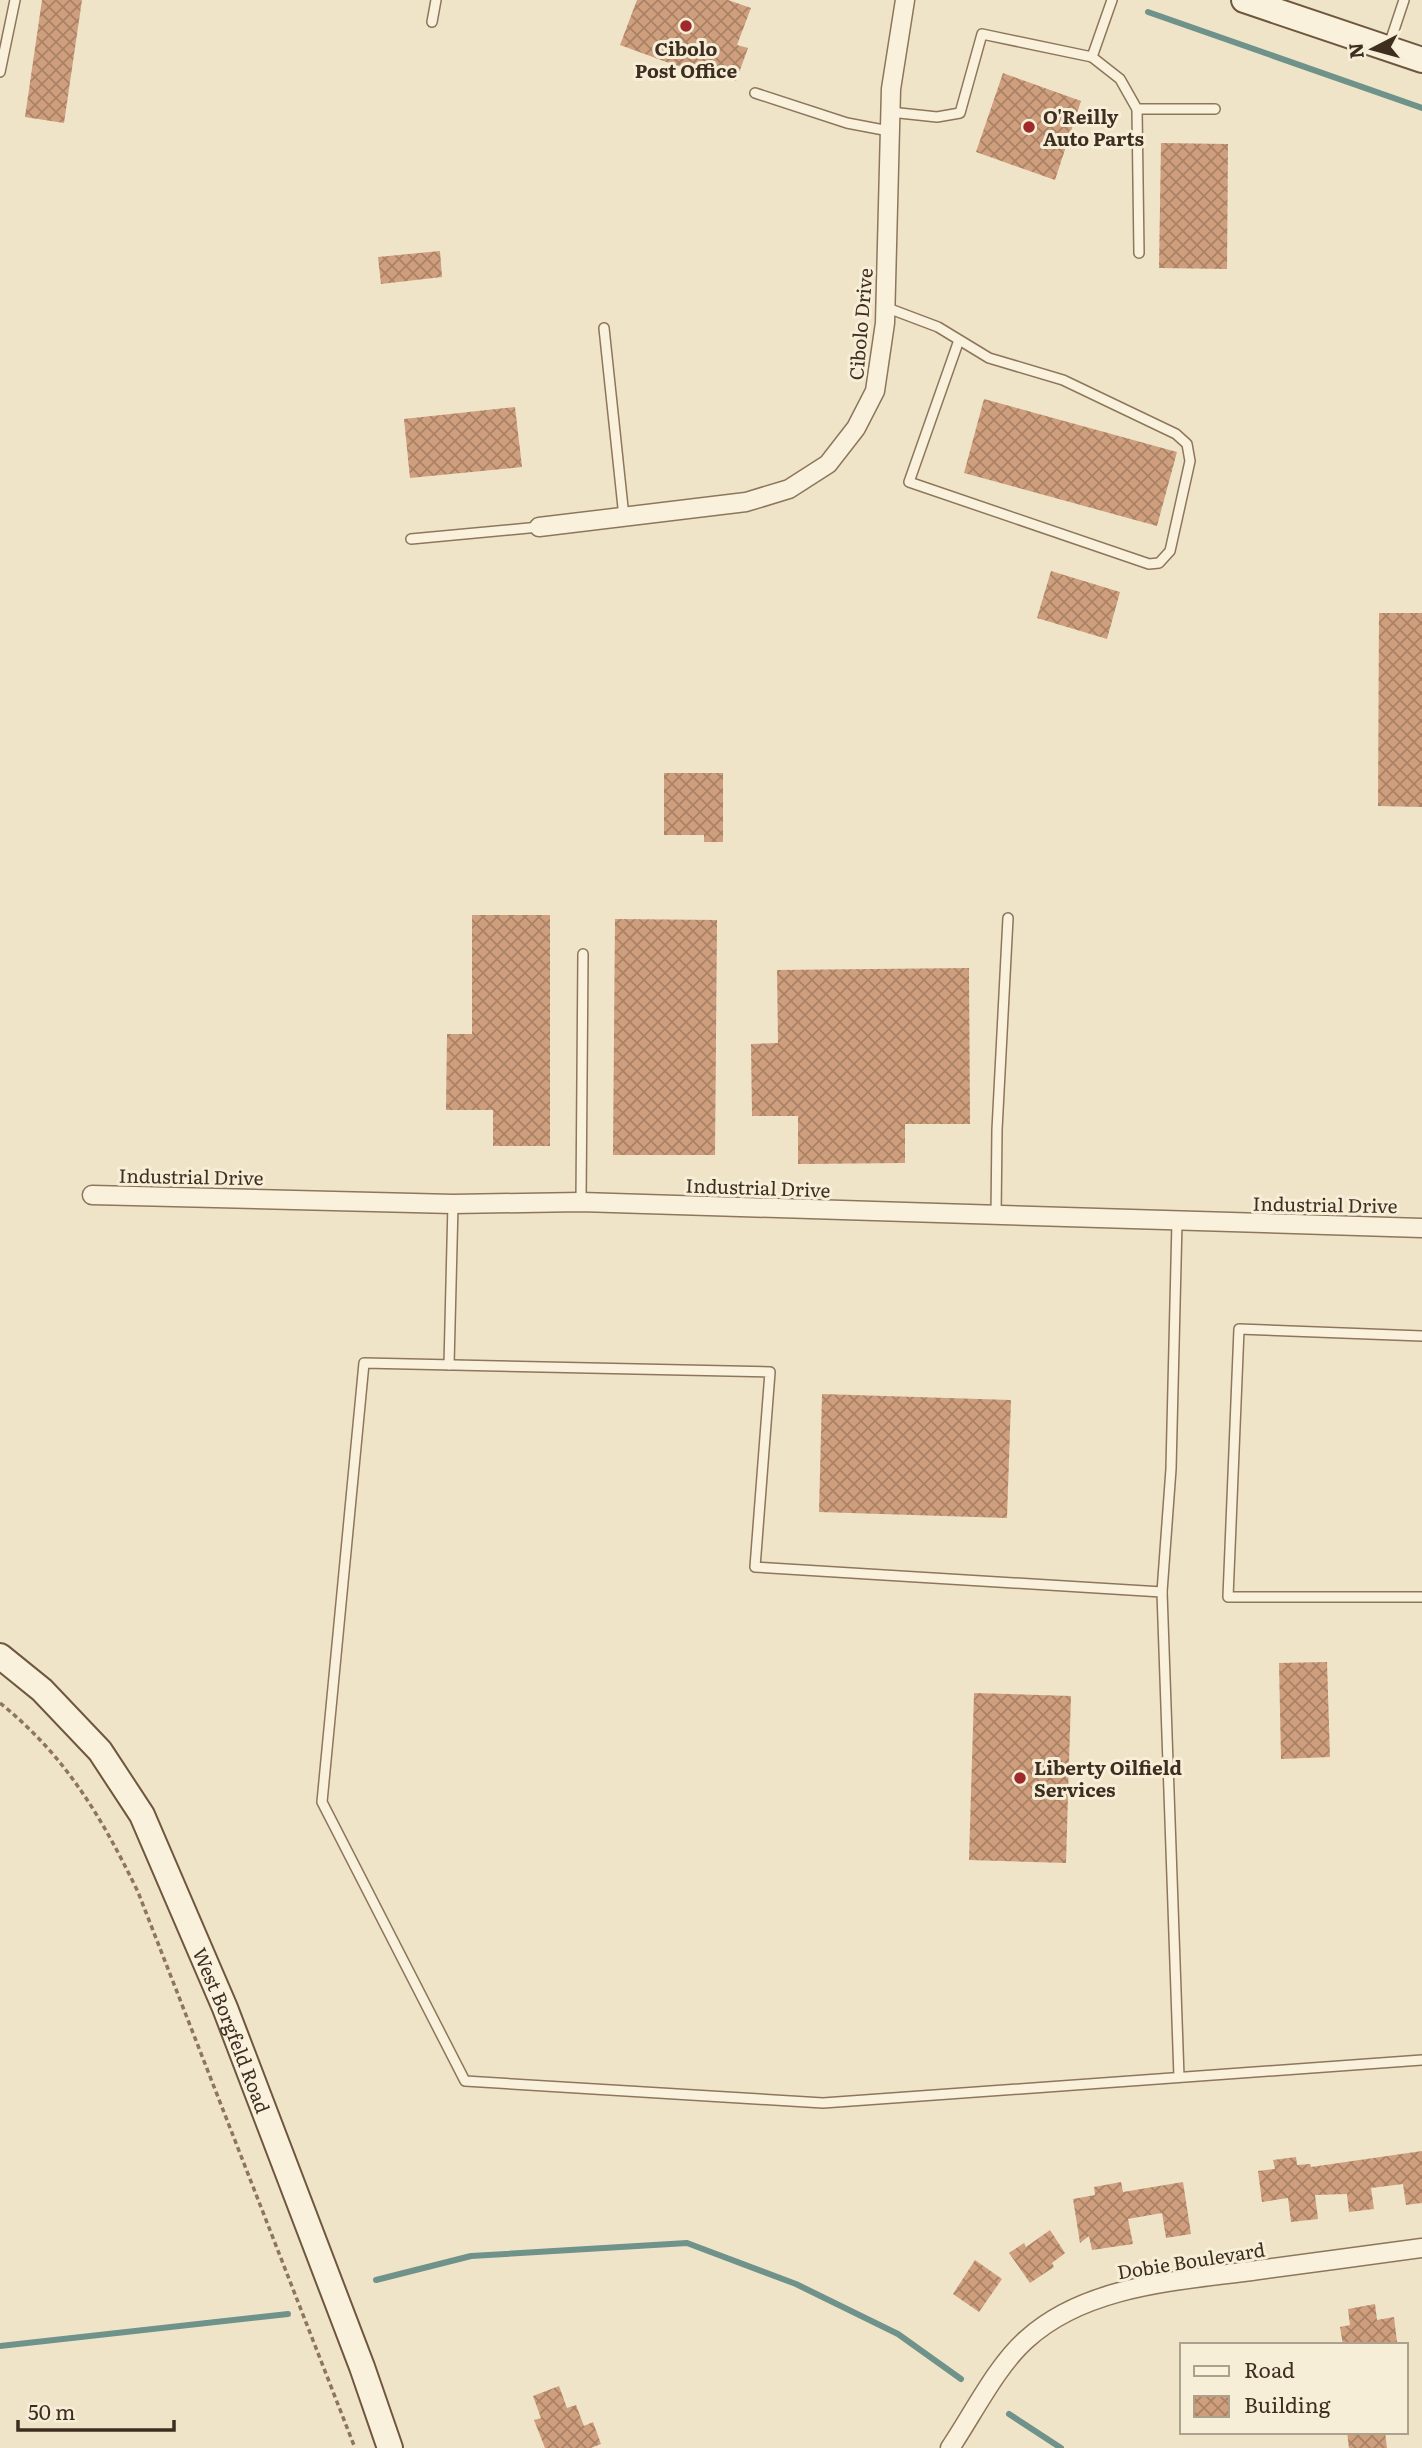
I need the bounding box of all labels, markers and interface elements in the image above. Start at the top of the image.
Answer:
north arrow [1338,14,1408,84]
marker: Cibolo Post Office [678,18,694,34]
place label: Cibolo Post Office [635,34,737,84]
text: N [1340,41,1370,60]
place label: O'Reilly Auto Parts [1043,102,1144,152]
marker: O'Reilly Auto Parts [1021,119,1037,135]
street label: Cibolo Drive [841,267,879,381]
street label: Industrial Drive [118,1161,264,1191]
street label: Industrial Drive [685,1170,831,1204]
street label: Industrial Drive [1252,1189,1398,1219]
place label: Liberty Oilfield Services [1034,1753,1182,1803]
marker: Liberty Oilfield Services [1012,1770,1028,1786]
street label: West Borgfeld Road [186,1943,278,2117]
street label: Dobie Boulevard [1115,2234,1267,2286]
legend [1180,2343,1408,2434]
text: Road [1244,2353,1295,2384]
scale bar [18,2388,173,2432]
text: Building [1244,2388,1331,2419]
text: 50 m [28,2395,75,2426]

